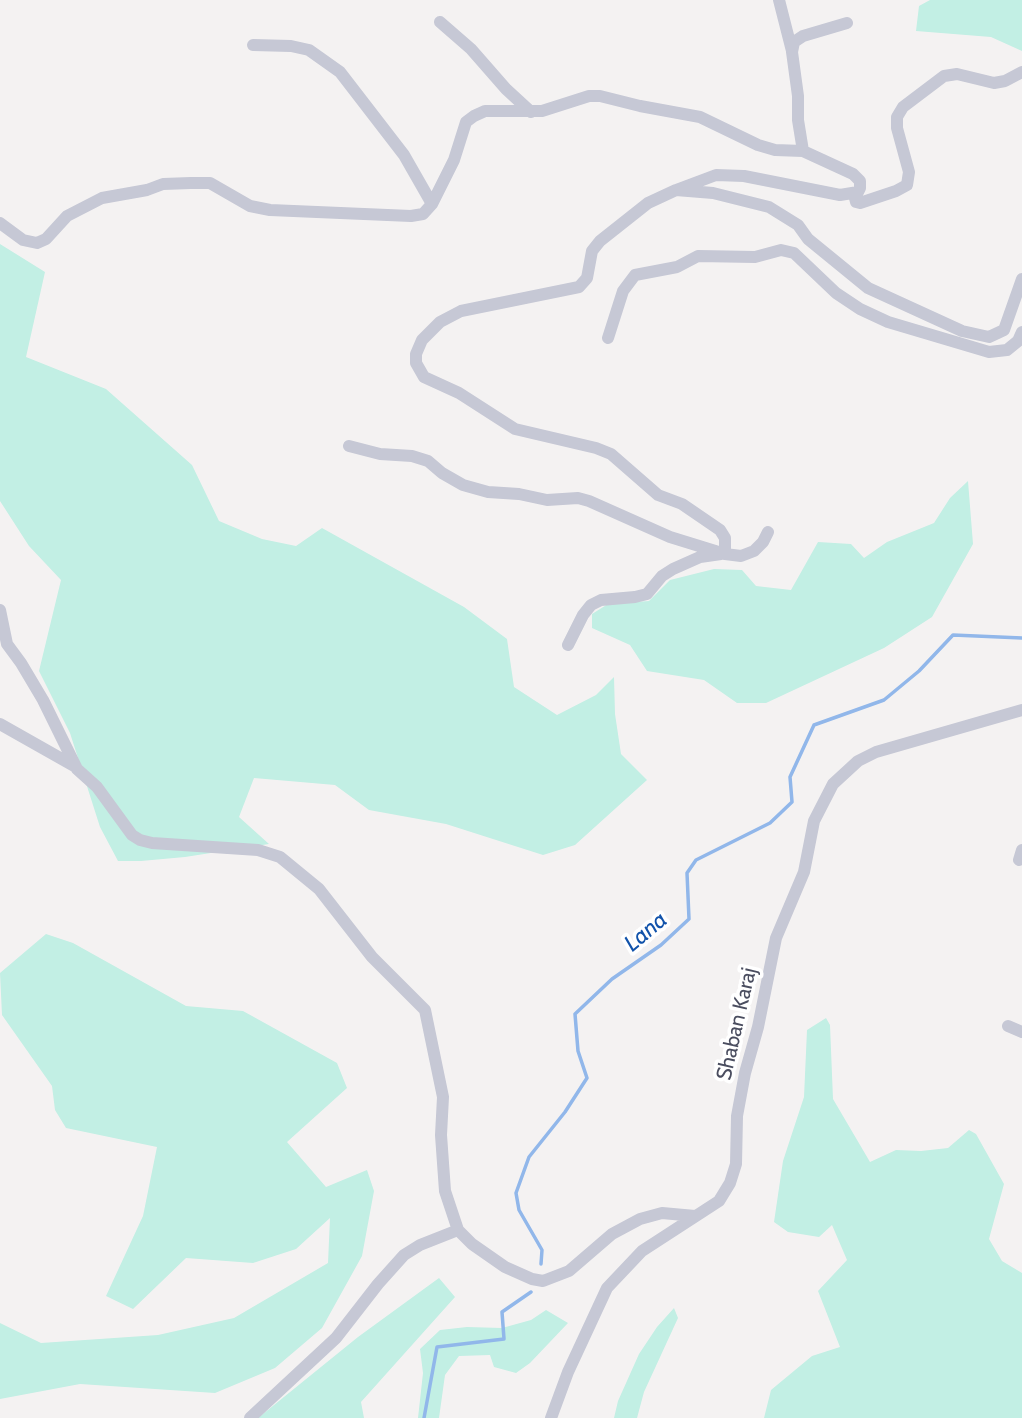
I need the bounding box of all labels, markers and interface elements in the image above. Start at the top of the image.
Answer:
water label: Lana [619,906,673,958]
street label: Shaban Karaj [712,965,762,1083]

